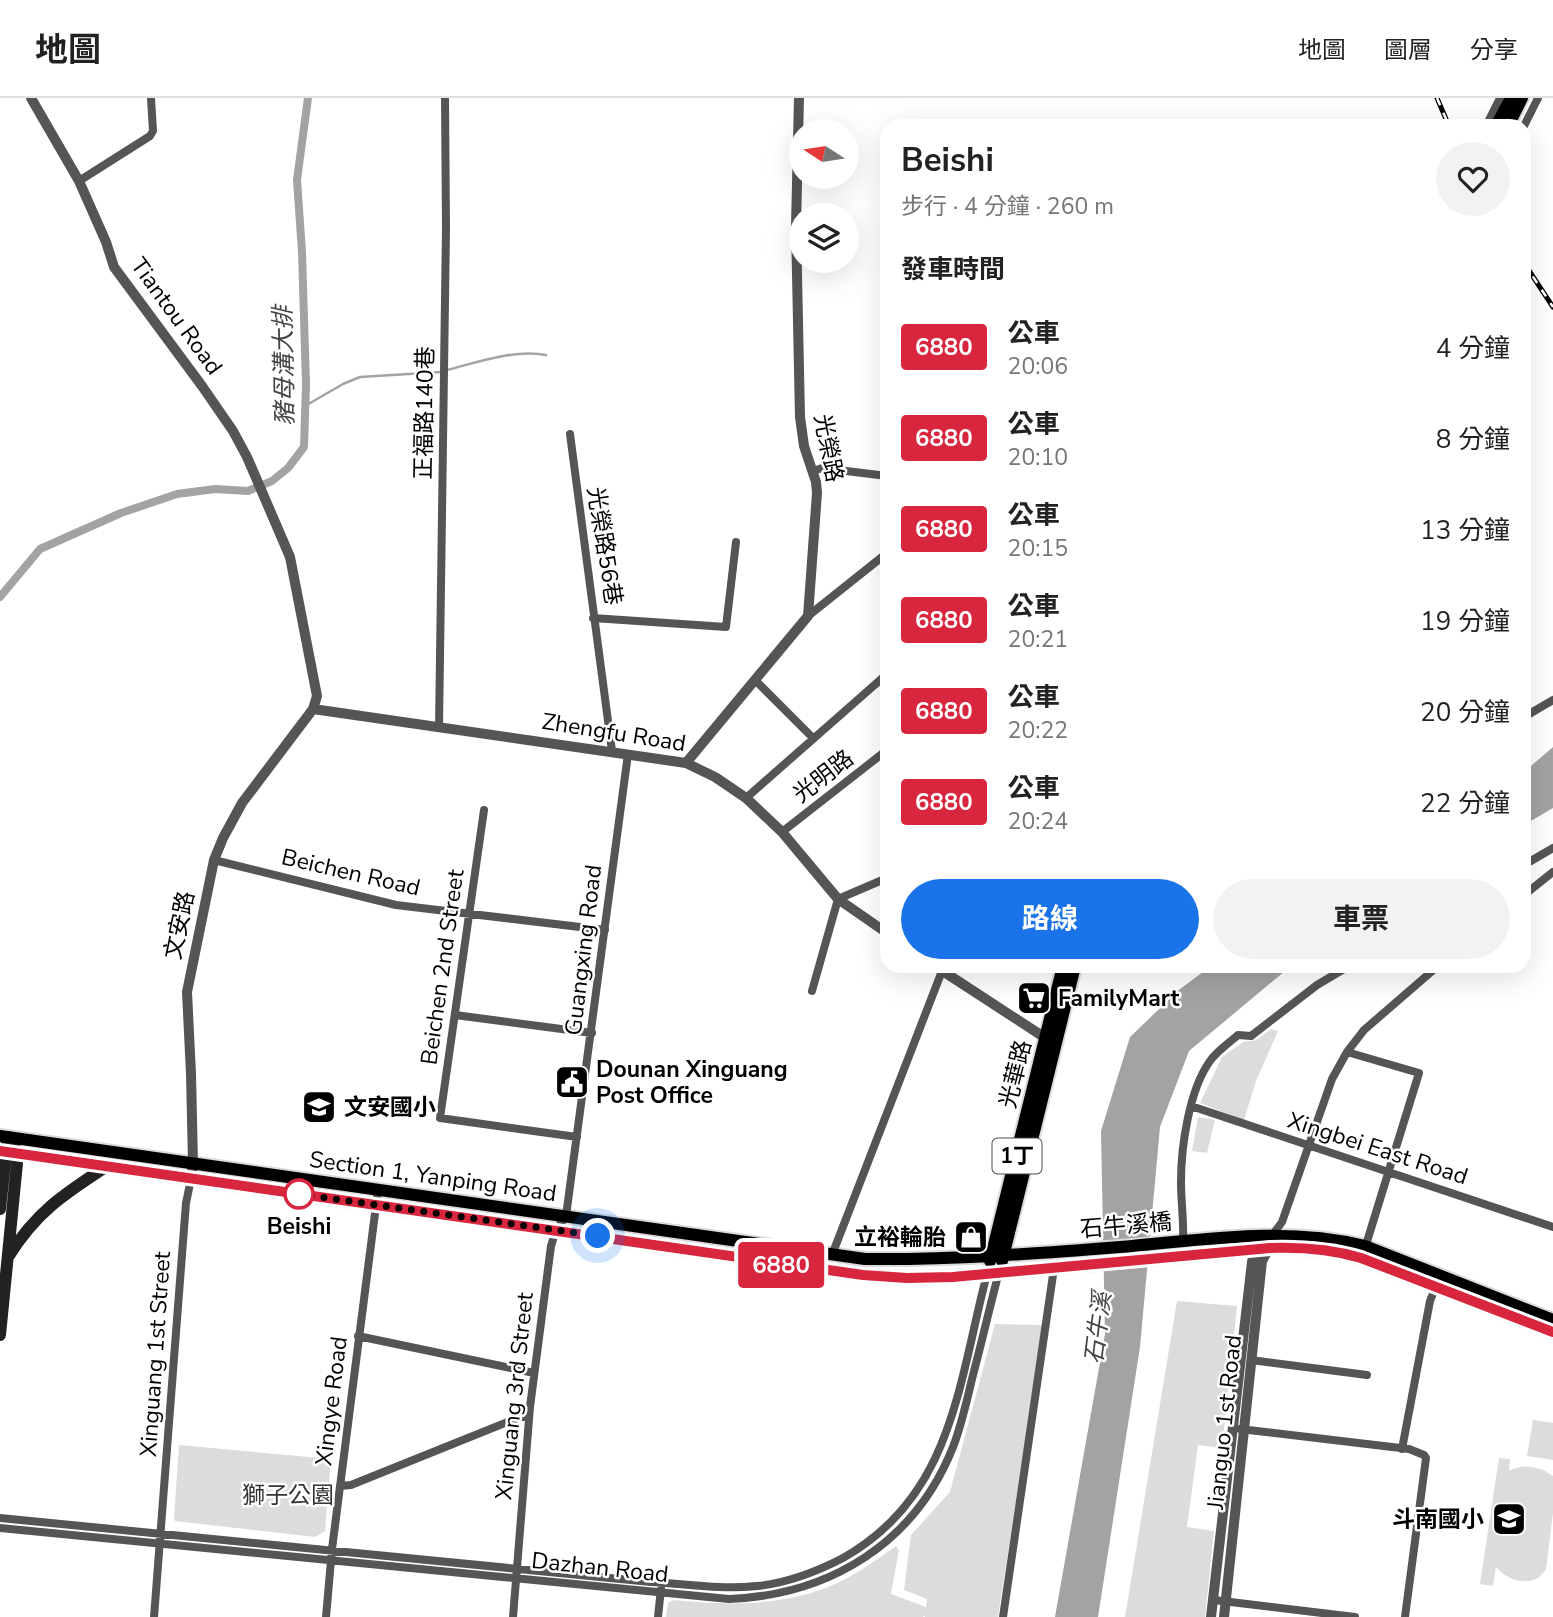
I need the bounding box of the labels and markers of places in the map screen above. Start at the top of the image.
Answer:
supermarket icon: FamilyMart [1015,979,1053,1017]
place label: FamilyMart [1058,983,1179,1014]
place label: Dounan Xinguang Post Office [596,1054,788,1111]
public building icon: Dounan Xinguang Post Office [553,1063,591,1101]
school or university icon: 文安國小 [300,1088,338,1126]
place label: 文安國小 [344,1092,436,1123]
marker: Beishi [284,1179,314,1209]
place label: Beishi [267,1211,331,1242]
shop icon: 立裕輪胎 [952,1218,990,1256]
place label: 立裕輪胎 [854,1222,946,1253]
school or university icon: 斗南國小 [1490,1500,1528,1538]
place label: 斗南國小 [1392,1504,1484,1535]

